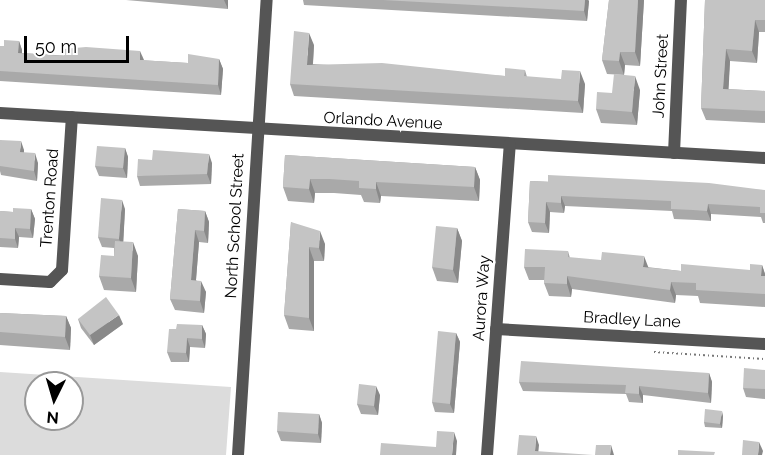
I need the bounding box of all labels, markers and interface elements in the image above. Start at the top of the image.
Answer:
scale bar [27,24,132,62]
street label: John Street [649,33,673,119]
text: 50 m [35,36,77,57]
street label: Orlando Avenue [323,108,443,134]
street label: Trenton Road [37,148,63,248]
street label: North School Street [222,153,248,299]
street label: Aurora Way [469,254,495,342]
street label: Bradley Lane [583,308,681,332]
north arrow [24,371,84,431]
text: N [46,407,59,427]

